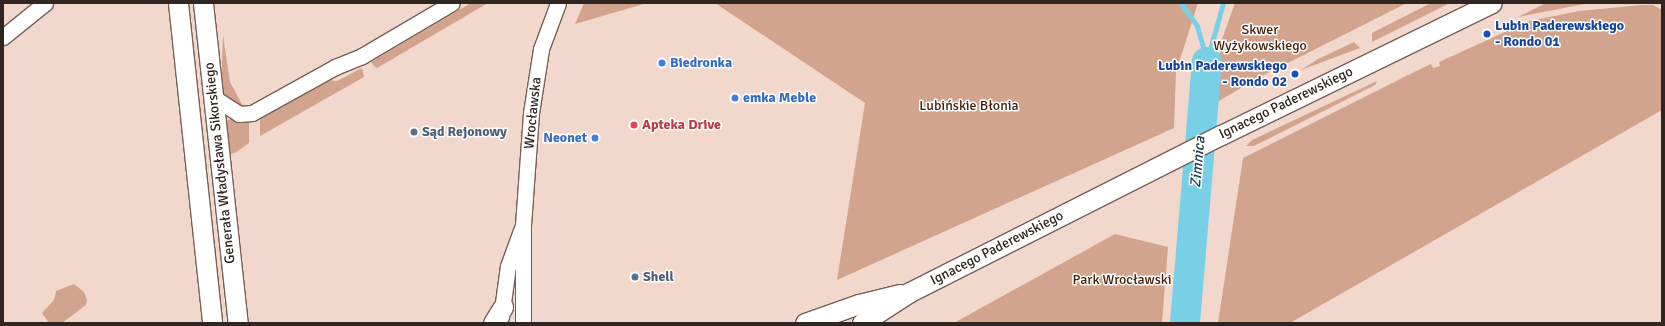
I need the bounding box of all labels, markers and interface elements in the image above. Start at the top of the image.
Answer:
place label: Lubin Paderewskiego - Rondo 01 [1495,18,1624,50]
park label: Skwer Wyżykowskiego [1213,22,1307,54]
marker: Lubin Paderewskiego - Rondo 01 [1482,29,1492,39]
place label: Biedronka [670,55,732,71]
marker: Biedronka [657,58,667,68]
place label: Lubin Paderewskiego - Rondo 02 [1158,58,1287,90]
street label: Generała Władysława Sikorskiego [201,61,239,265]
street label: Ignacego Paderewskiego [1216,63,1356,143]
marker: Lubin Paderewskiego - Rondo 02 [1290,69,1300,79]
street label: Wrocławska [521,76,545,150]
place label: emka Meble [743,90,816,106]
marker: emka Meble [730,93,740,103]
park label: Lubińskie Błonia [919,98,1019,114]
place label: Apteka Drive [642,117,721,133]
marker: Apteka Drive [629,120,639,130]
place label: Sąd Rejonowy [422,124,507,140]
marker: Sąd Rejonowy [409,127,419,137]
place label: Neonet [543,130,587,146]
marker: Neonet [590,133,600,143]
water label: Zimnica [1187,136,1209,188]
street label: Ignacego Paderewskiego [928,207,1066,289]
place label: Shell [643,269,674,285]
marker: Shell [630,272,640,282]
park label: Park Wrocławski [1072,272,1172,288]

